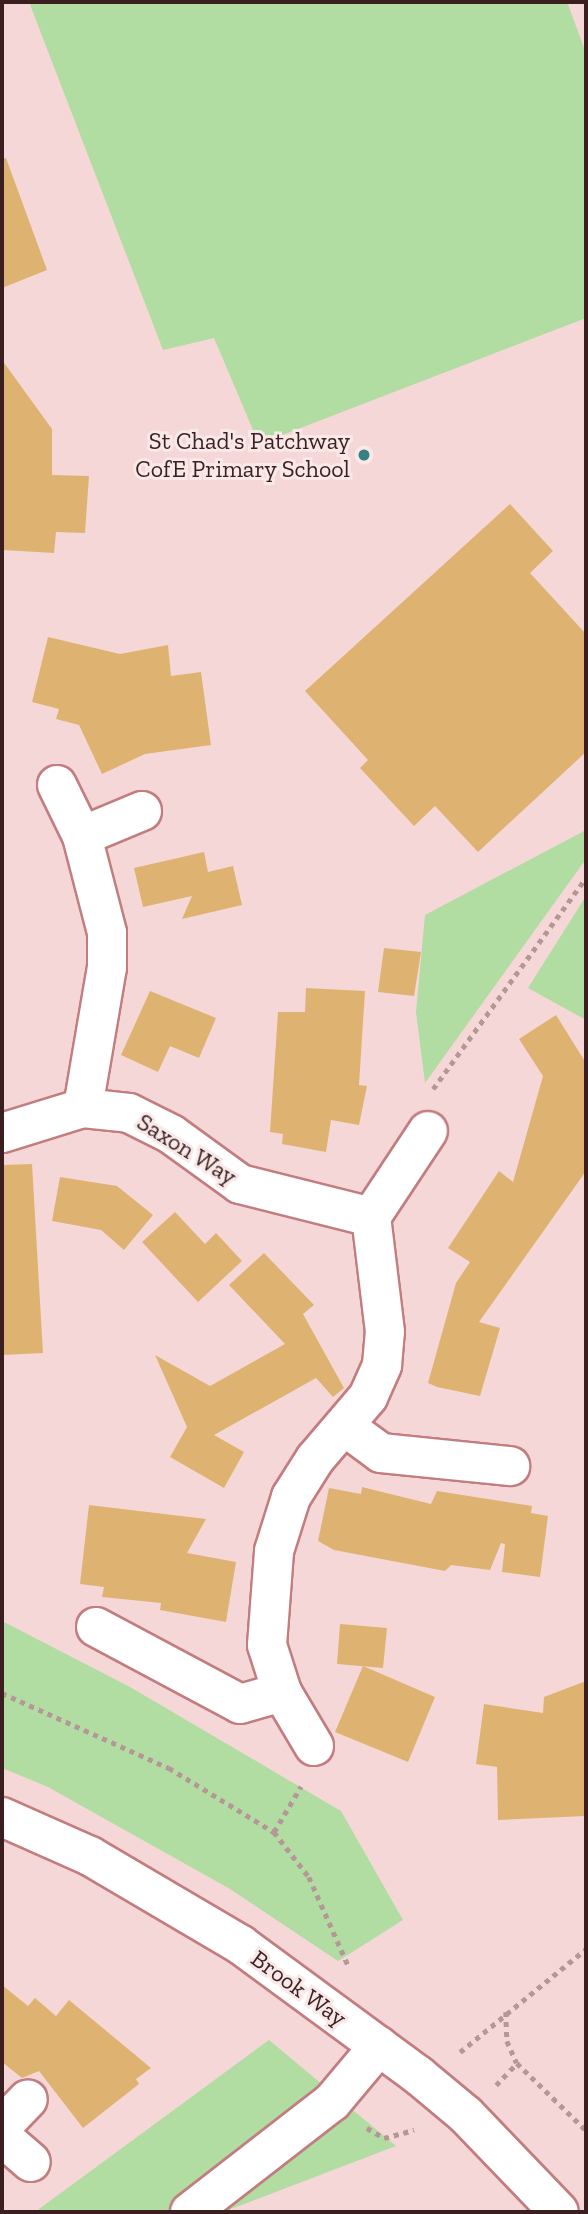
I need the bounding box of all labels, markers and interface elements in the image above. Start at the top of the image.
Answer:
place label: St Chad's Patchway CofE Primary School [135,427,350,483]
marker: St Chad's Patchway CofE Primary School [356,447,372,463]
street label: Saxon Way [132,1107,242,1191]
street label: Brook Way [245,1943,353,2033]

